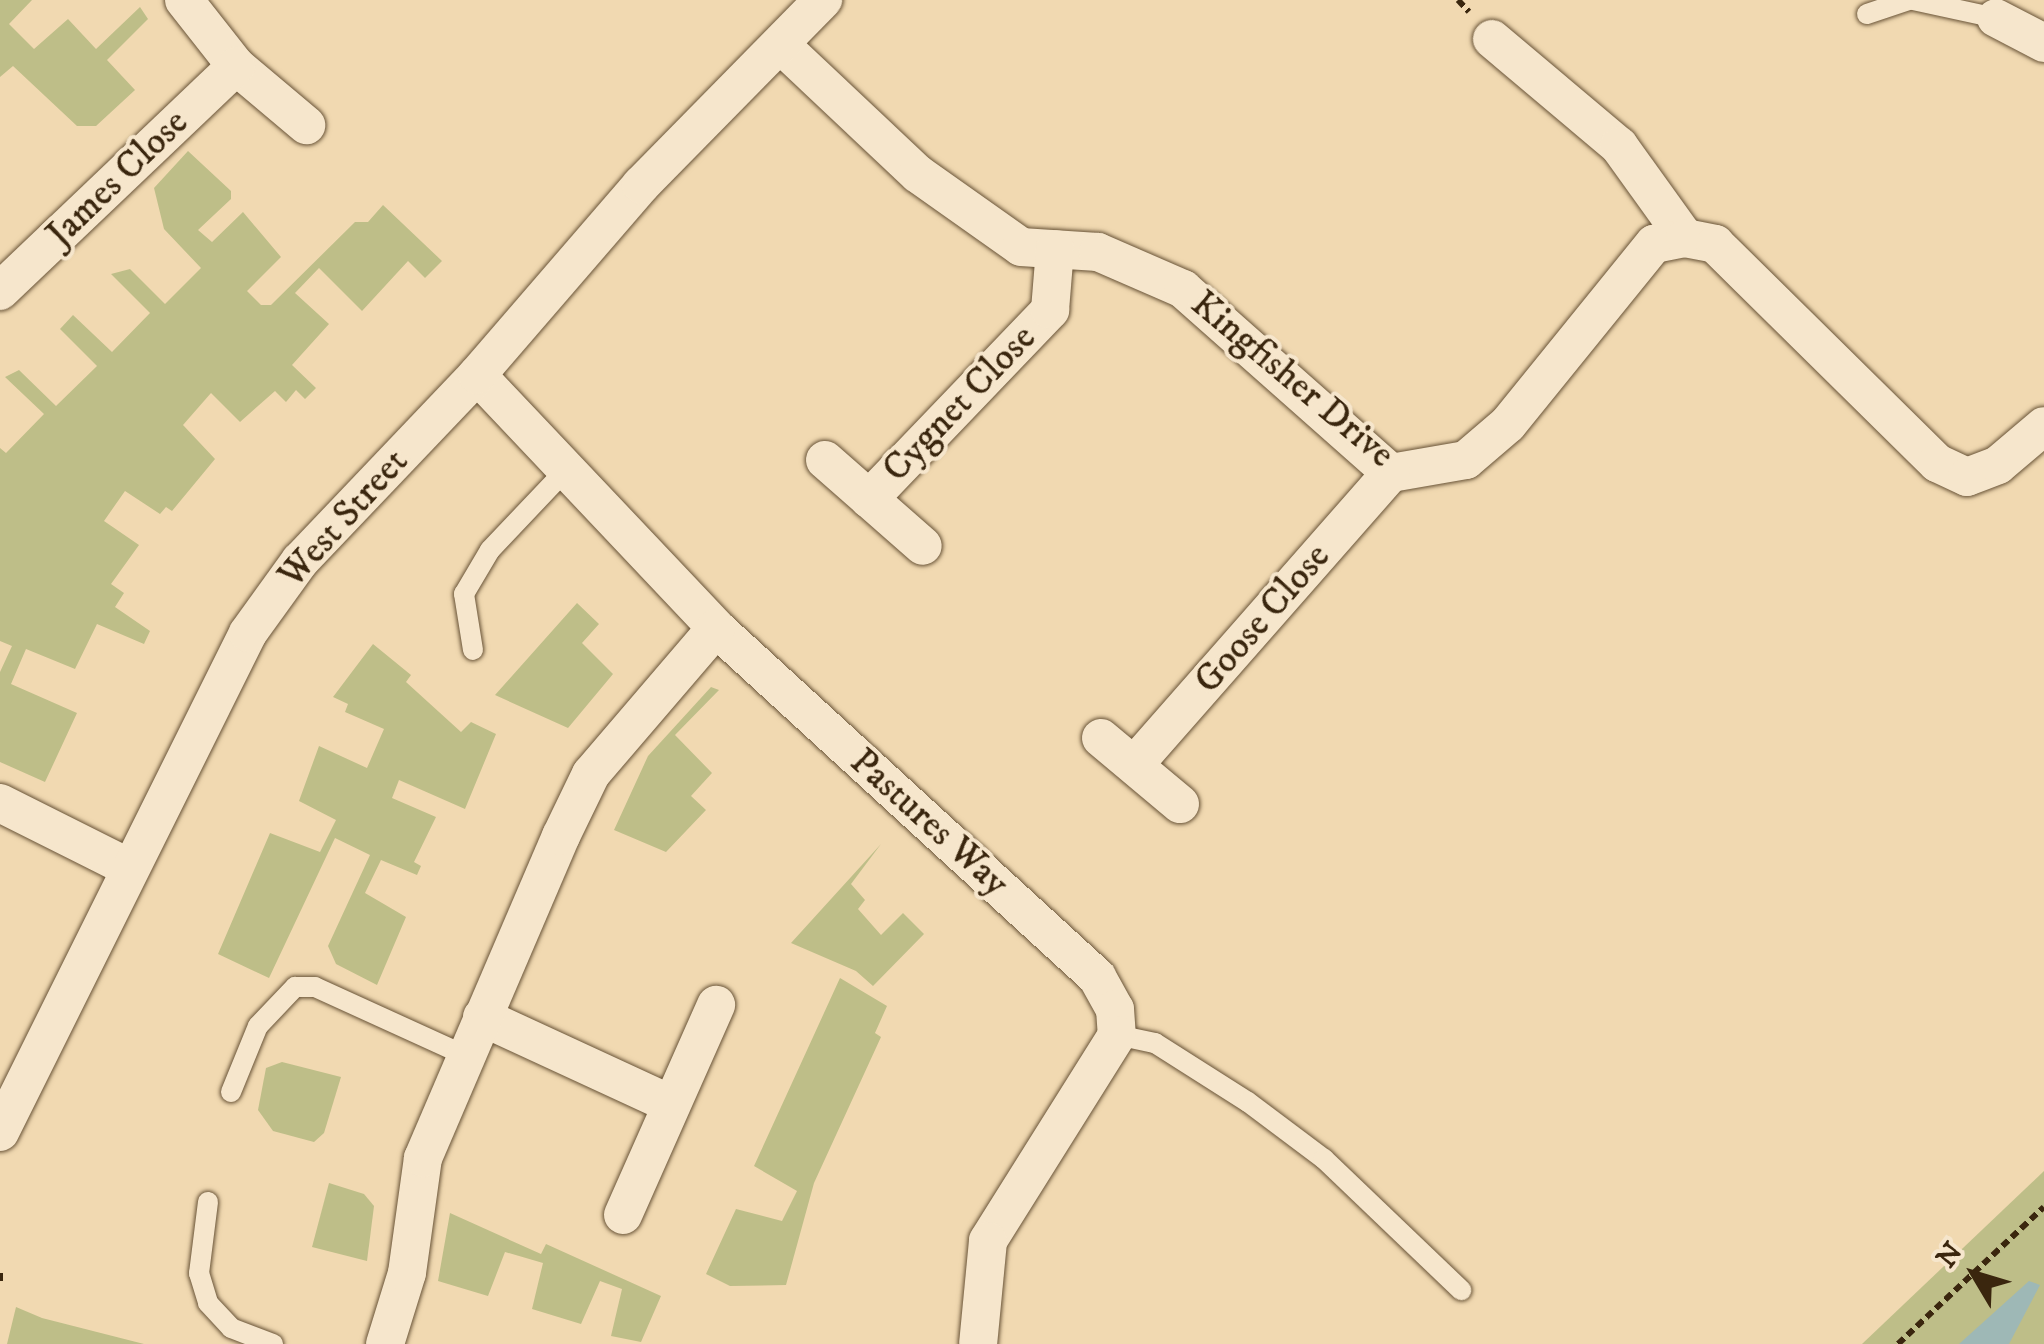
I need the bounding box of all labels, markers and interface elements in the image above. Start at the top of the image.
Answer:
street label: James Close [38,100,198,258]
street label: Kingfisher Drive [1181,282,1403,478]
street label: Cygnet Close [874,316,1046,492]
street label: West Street [270,440,418,598]
street label: Goose Close [1186,535,1340,703]
street label: Pastures Way [840,740,1018,906]
north arrow [1924,1224,2024,1324]
text: N [1929,1235,1971,1275]

